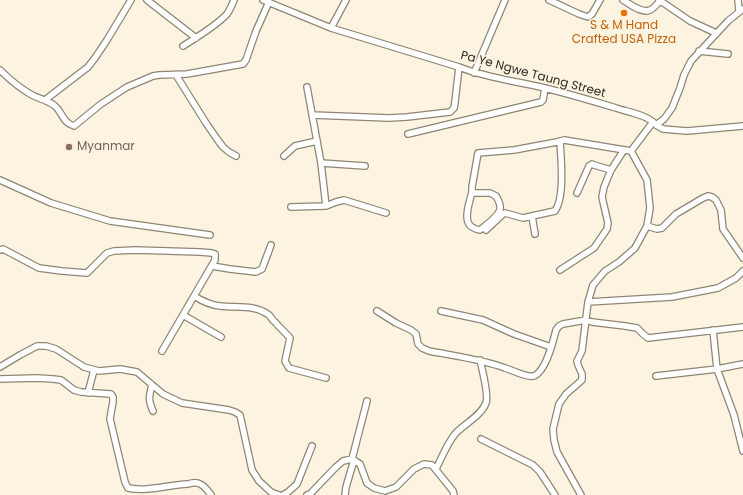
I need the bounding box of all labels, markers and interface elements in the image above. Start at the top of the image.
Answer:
marker: S & M Hand Crafted USA Pizza [619,8,629,18]
place label: S & M Hand Crafted USA Pizza [572,19,676,47]
street label: Pa Ye Ngwe Taung Street [459,49,607,101]
place label: Myanmar [77,140,135,154]
marker: Myanmar [64,142,74,152]

